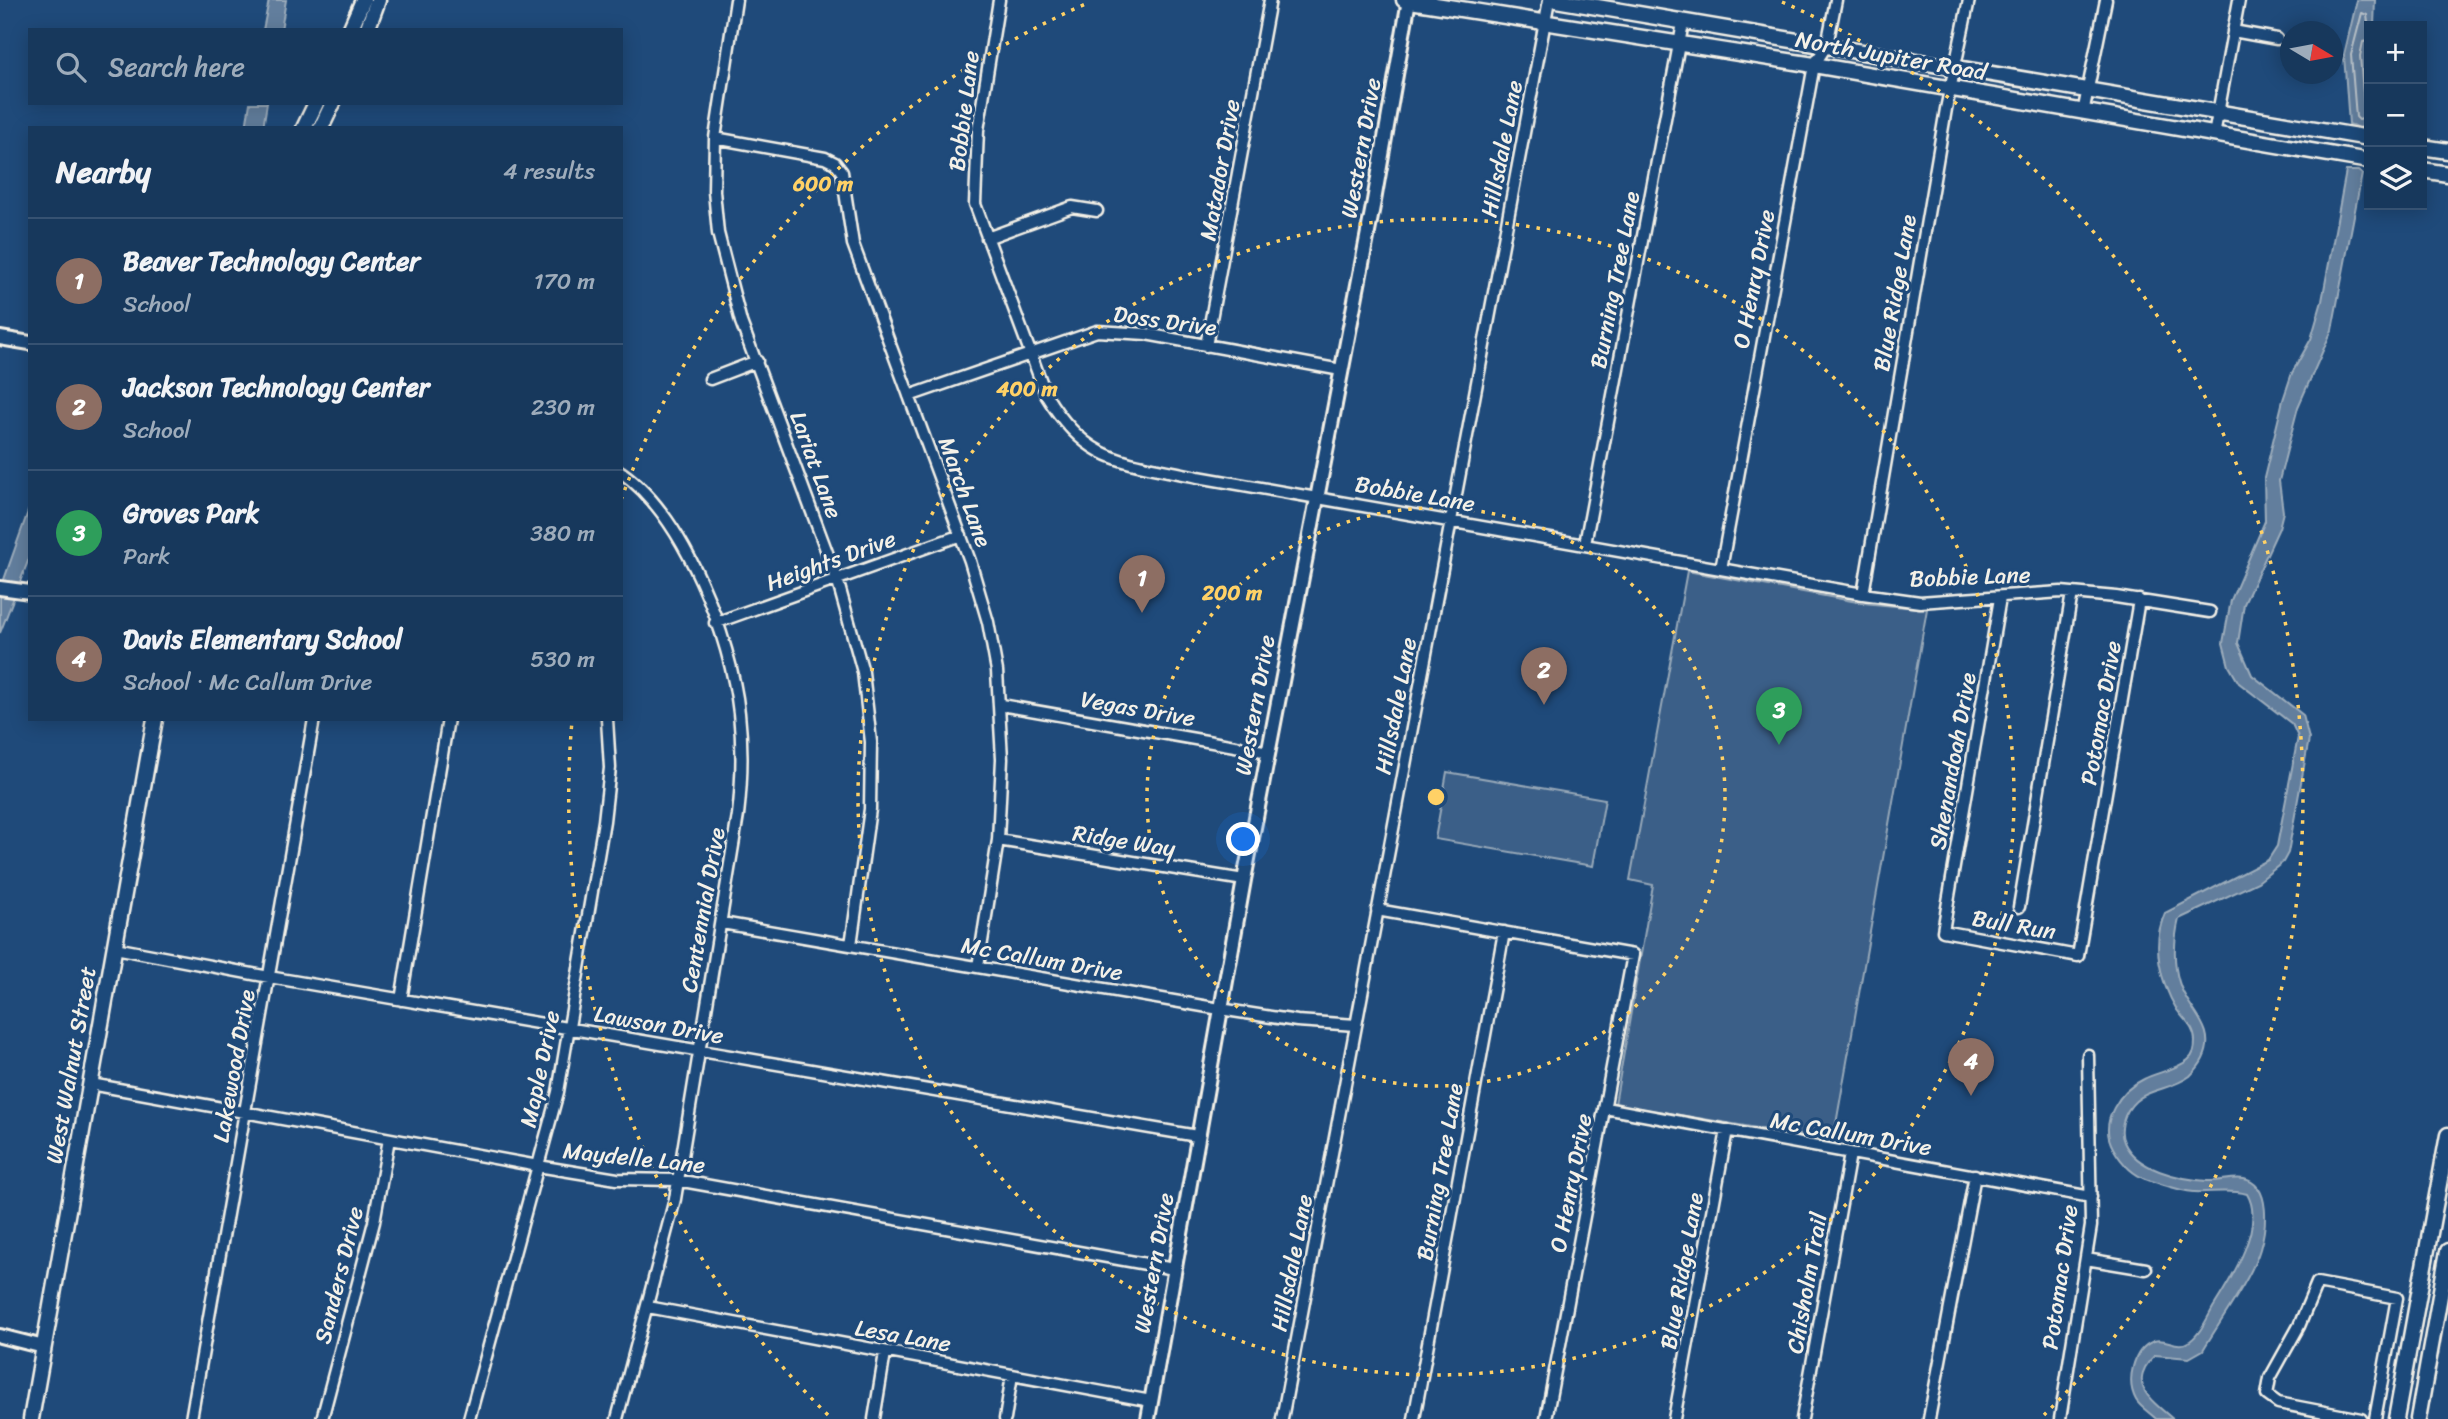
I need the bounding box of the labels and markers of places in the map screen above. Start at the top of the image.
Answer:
pin: 1 [1119,555,1165,613]
pin: 2 [1521,647,1567,705]
pin: 3 [1756,687,1802,745]
centre of rings [1424,785,1448,809]
pin: 4 [1948,1038,1994,1096]

